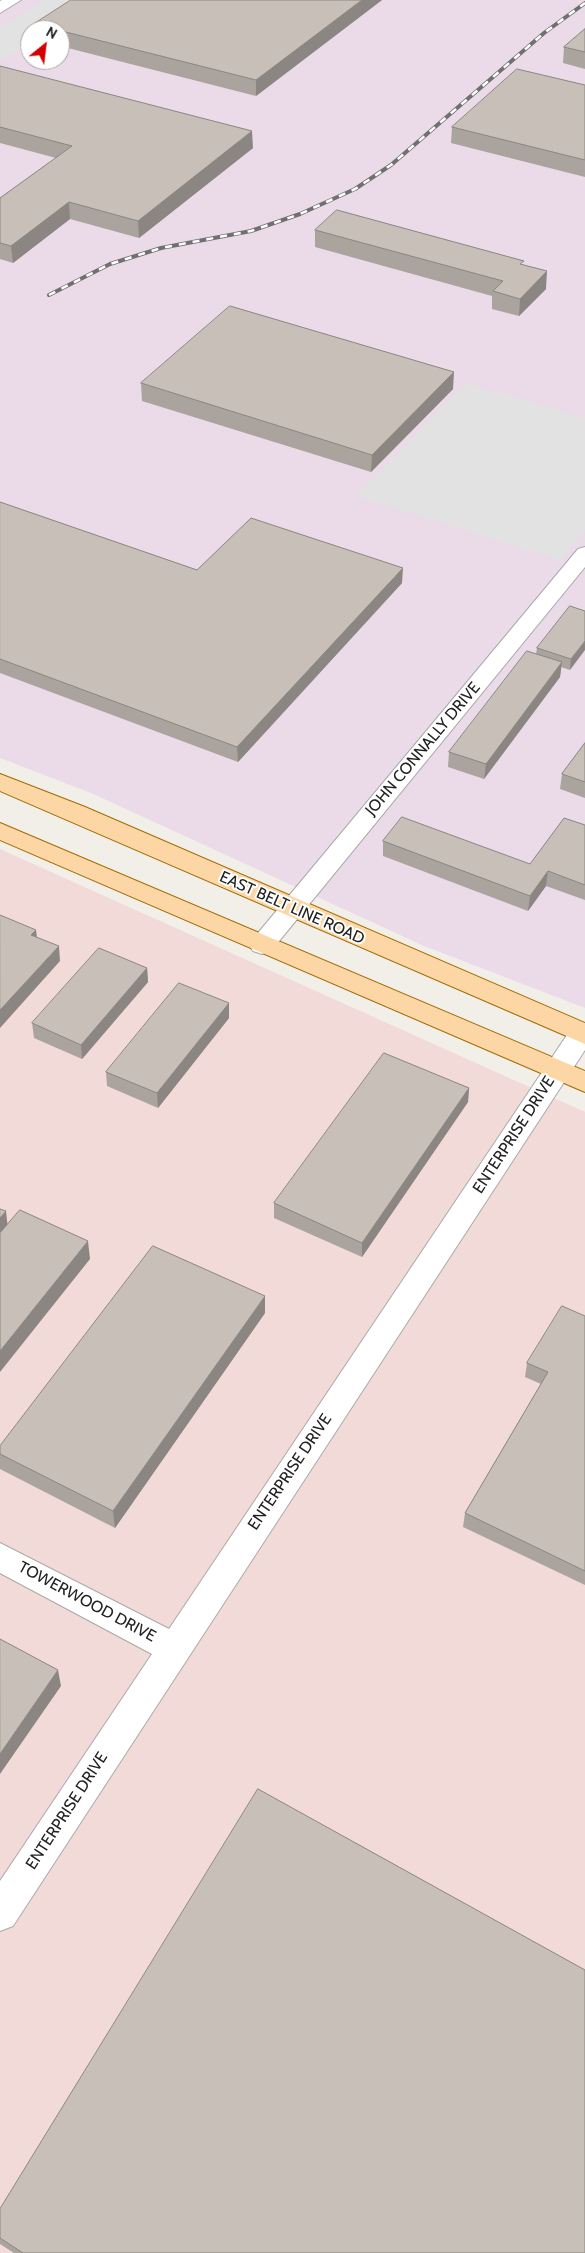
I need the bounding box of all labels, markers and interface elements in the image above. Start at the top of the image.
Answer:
north arrow [20,20,70,70]
text: N [43,22,60,43]
street label: JOHN CONNALLY DRIVE [362,678,484,820]
street label: EAST BELT LINE ROAD [216,867,368,949]
street label: ENTERPRISE DRIVE [469,1073,559,1197]
street label: ENTERPRISE DRIVE [244,1410,336,1534]
street label: TOWERWOOD DRIVE [15,1558,159,1646]
street label: ENTERPRISE DRIVE [22,1749,112,1873]

